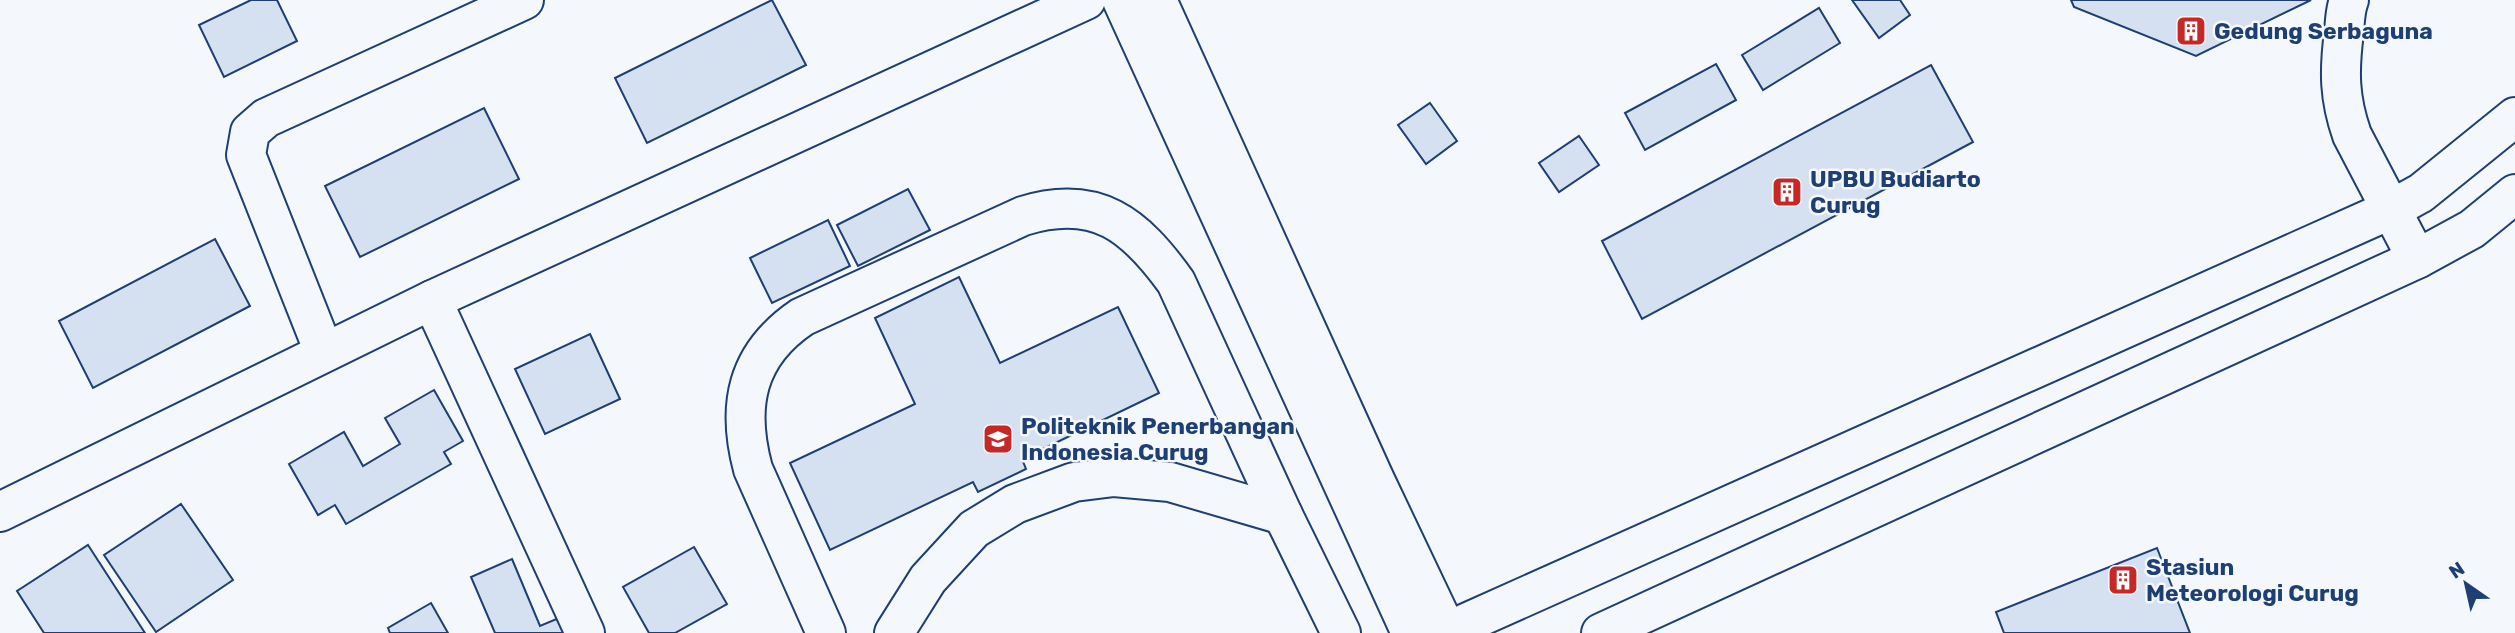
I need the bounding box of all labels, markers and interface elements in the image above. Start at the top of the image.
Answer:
building icon: Gedung Serbaguna [2174,14,2208,48]
place label: Gedung Serbaguna [2214,17,2433,45]
place label: UPBU Budiarto Curug [1810,165,1981,219]
building icon: UPBU Budiarto Curug [1770,175,1804,209]
place label: Politeknik Penerbangan Indonesia Curug [1021,412,1295,466]
school or university icon: Politeknik Penerbangan Indonesia Curug [981,422,1015,456]
north arrow [2431,549,2501,619]
place label: Stasiun Meteorologi Curug [2146,553,2359,607]
text: N [2445,557,2469,584]
building icon: Stasiun Meteorologi Curug [2106,563,2140,597]

